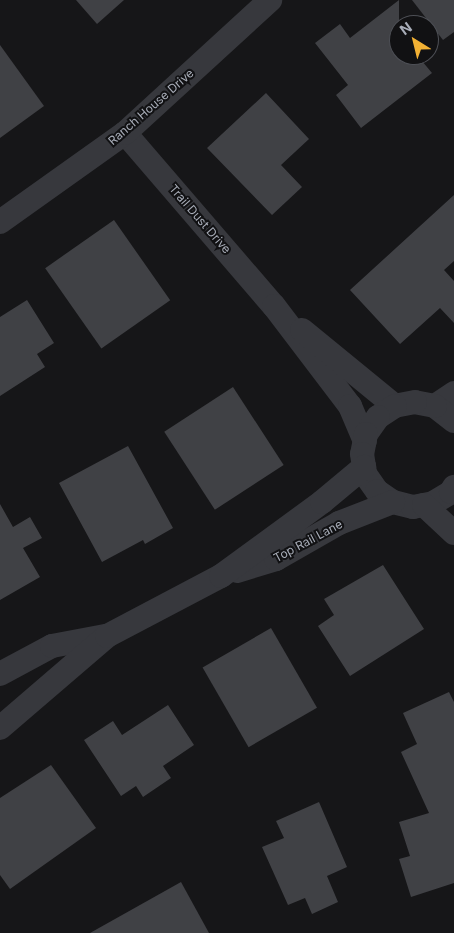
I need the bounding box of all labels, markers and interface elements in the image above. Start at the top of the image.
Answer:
north arrow [389,15,439,65]
text: N [396,18,415,38]
street label: Ranch House Drive [105,66,197,148]
street label: Trail Dust Drive [166,182,234,256]
street label: Top Rail Lane [271,517,345,565]

